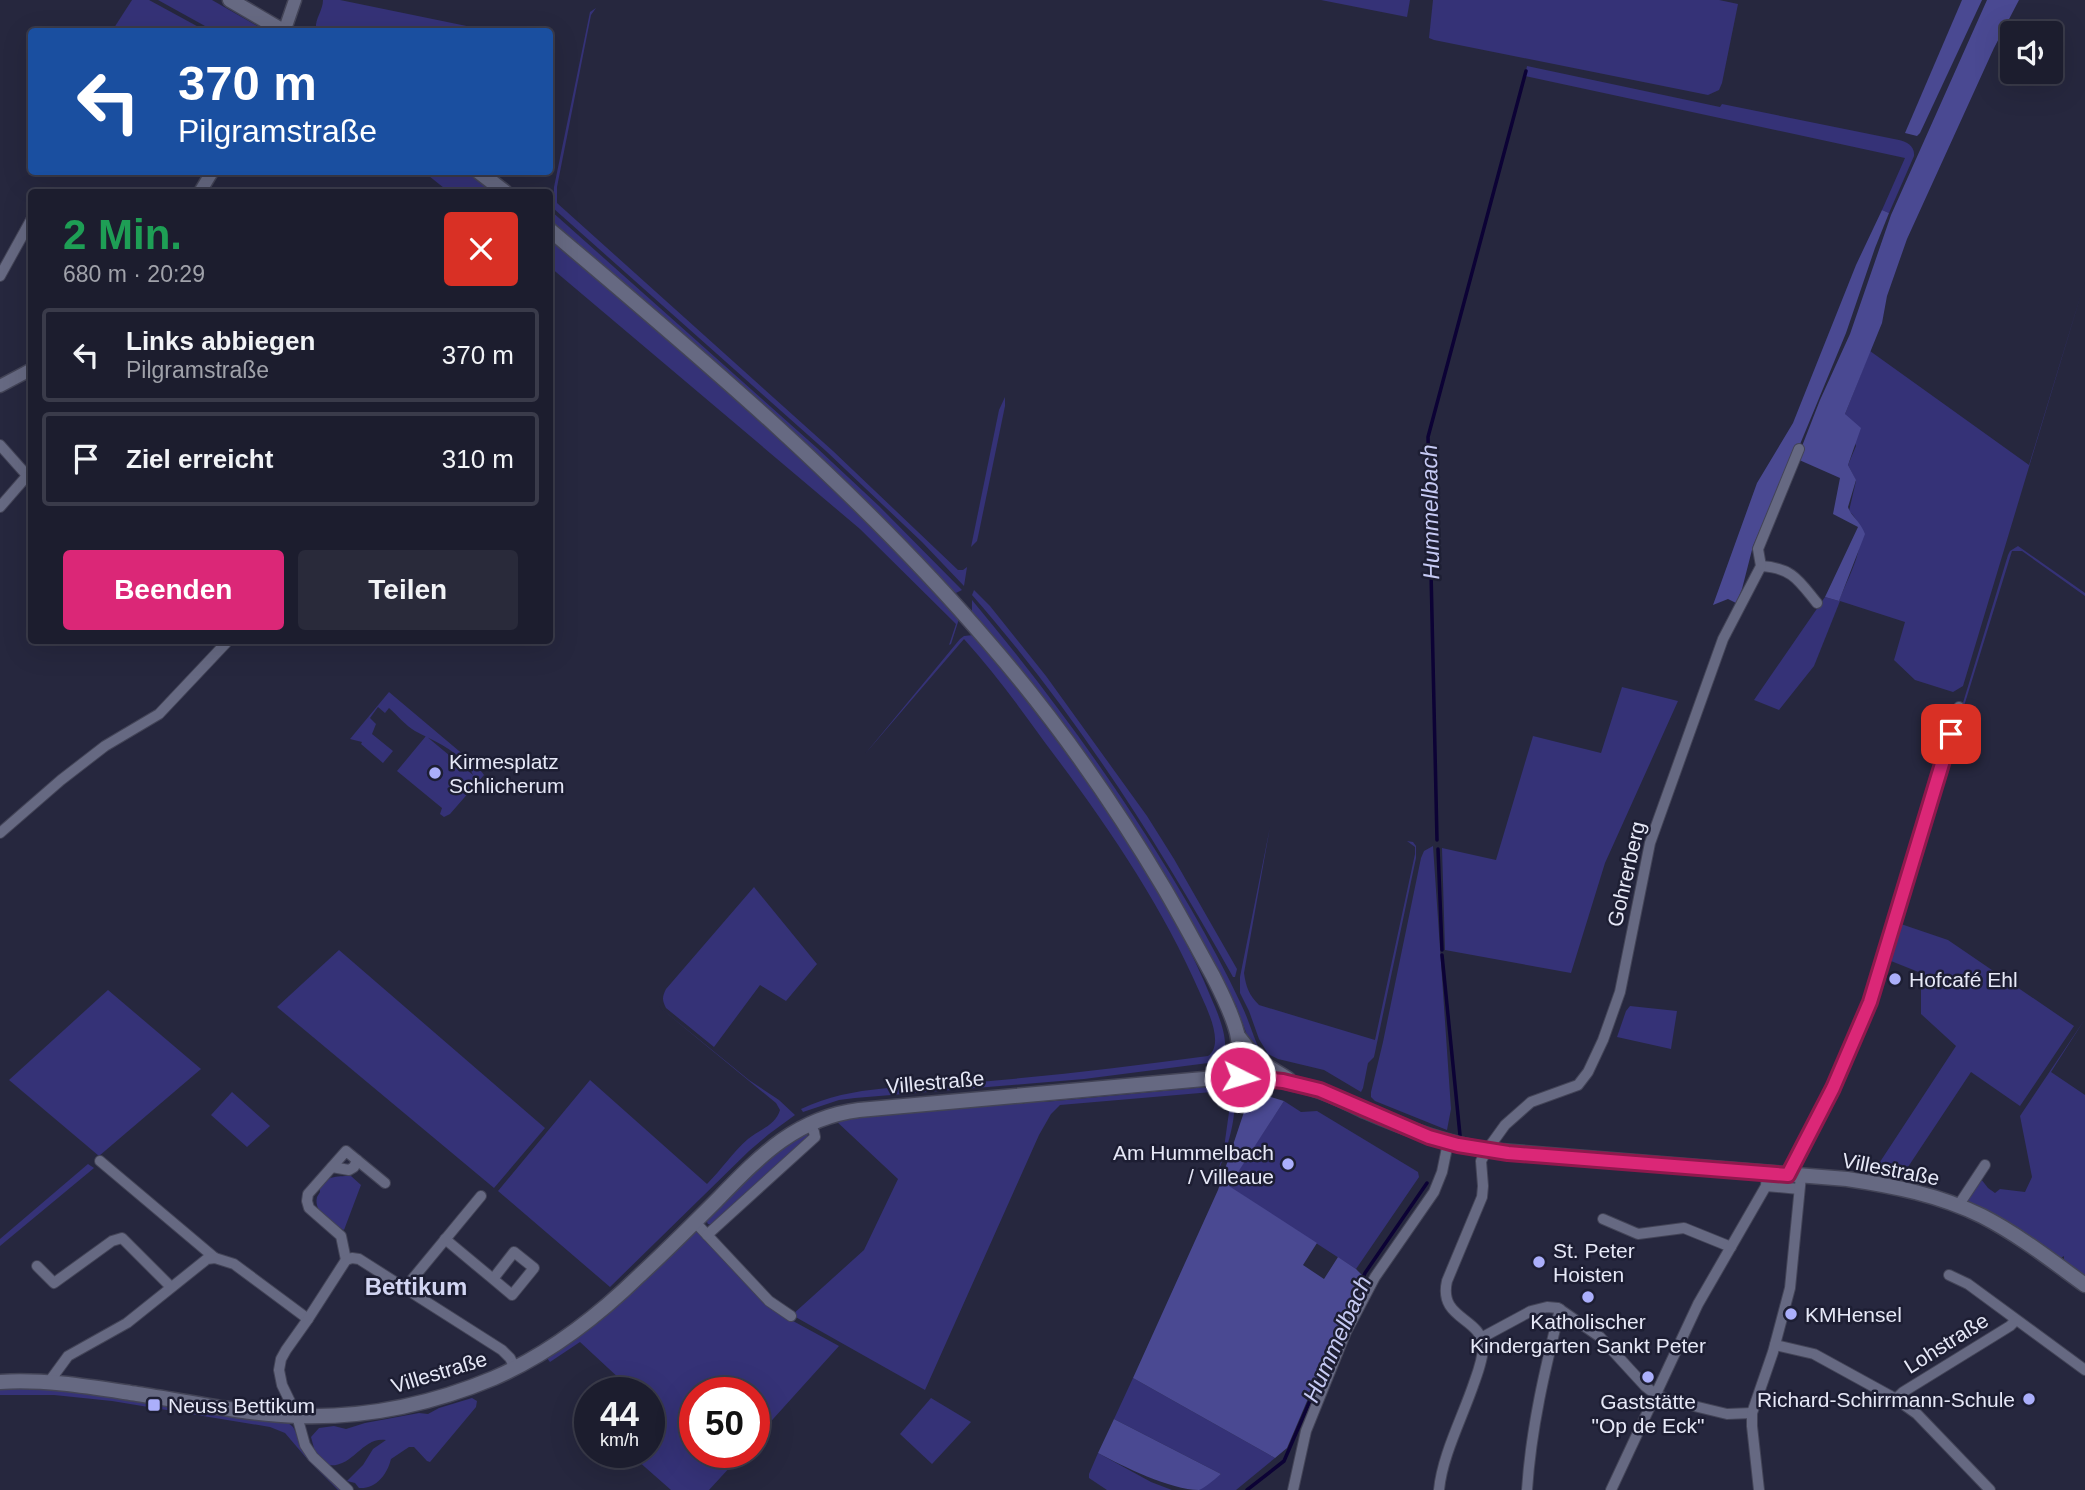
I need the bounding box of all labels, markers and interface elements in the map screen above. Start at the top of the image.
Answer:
map controls [2000,21,2063,84]
button: sound [2000,21,2063,84]
icon: left [63,56,154,147]
text: 370 m [178,56,317,110]
text: Pilgramstraße [178,113,377,149]
text: 2 Min. [63,211,182,258]
button: close [444,212,518,286]
text: 680 m · 20:29 [63,261,205,287]
text: Links abbiegen [126,326,315,356]
icon: left [67,336,105,374]
text: 370 m [442,340,514,370]
text: Pilgramstraße [126,357,269,383]
icon: arrive [67,440,105,478]
text: Ziel erreicht [126,444,273,474]
text: 310 m [442,444,514,474]
water label: Hummelbach [1416,444,1444,580]
button: Beenden [63,550,284,630]
button: Teilen [298,550,518,630]
pin [1921,704,1981,764]
icon: arrive [1932,715,1970,753]
place label: Kirmesplatz Schlicherum [449,750,565,797]
marker: Kirmesplatz Schlicherum [427,765,443,781]
street label: Gohrerberg [1603,819,1649,929]
place label: Hofcafé Ehl [1909,968,2018,991]
marker: Hofcafé Ehl [1887,971,1903,987]
position arrow [1203,1040,1277,1114]
street label: Villestraße [885,1066,985,1098]
place label: Am Hummelbach / Villeaue [1113,1141,1274,1188]
street label: Villestraße [1840,1148,1942,1190]
marker: Am Hummelbach / Villeaue [1280,1156,1296,1172]
place label: St. Peter Hoisten [1553,1239,1635,1286]
marker: St. Peter Hoisten [1531,1254,1547,1270]
water label: Hummelbach [1298,1272,1376,1406]
district label: Bettikum [365,1273,467,1300]
marker: Katholischer Kindergarten Sankt Peter [1580,1289,1596,1305]
place label: KMHensel [1805,1303,1902,1326]
marker: KMHensel [1783,1306,1799,1322]
street label: Lohstraße [1900,1308,1992,1378]
place label: Katholischer Kindergarten Sankt Peter [1470,1310,1706,1357]
street label: Villestraße [388,1347,490,1397]
marker: Gaststätte "Op de Eck" [1640,1369,1656,1385]
speed limit sign: 50 [679,1377,770,1468]
place label: Richard-Schirrmann-Schule [1757,1388,2015,1411]
place label: Gaststätte "Op de Eck" [1592,1390,1704,1437]
marker: Richard-Schirrmann-Schule [2021,1391,2037,1407]
place label: Neuss Bettikum [168,1394,315,1417]
text: 44 [600,1394,639,1433]
marker: Neuss Bettikum [146,1397,162,1413]
text: km/h [600,1430,639,1450]

